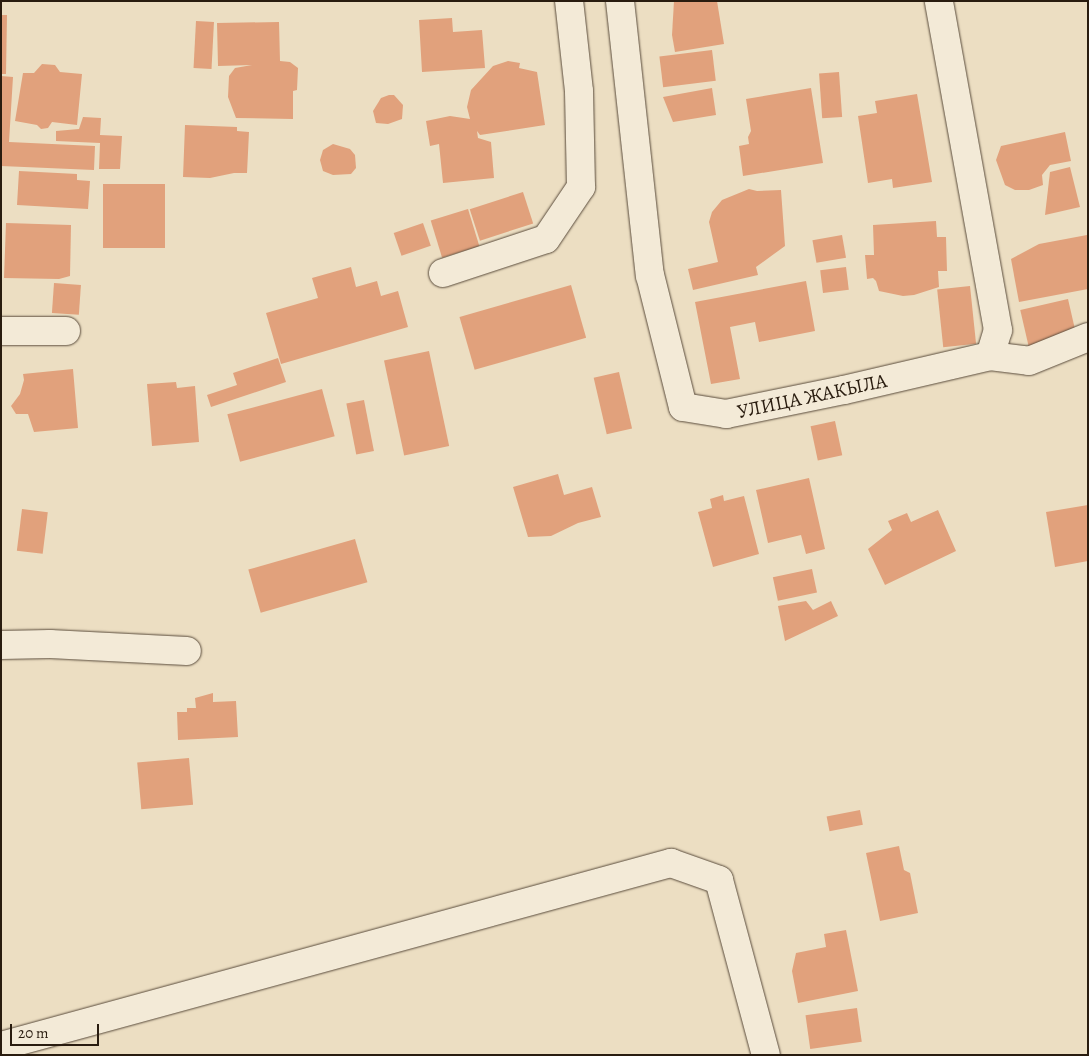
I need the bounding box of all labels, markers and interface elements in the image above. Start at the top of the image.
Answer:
street label: УЛИЦА ЖАКЫЛА [735,368,889,424]
scale bar [12,1014,101,1046]
text: 20 m [18,1023,49,1043]

